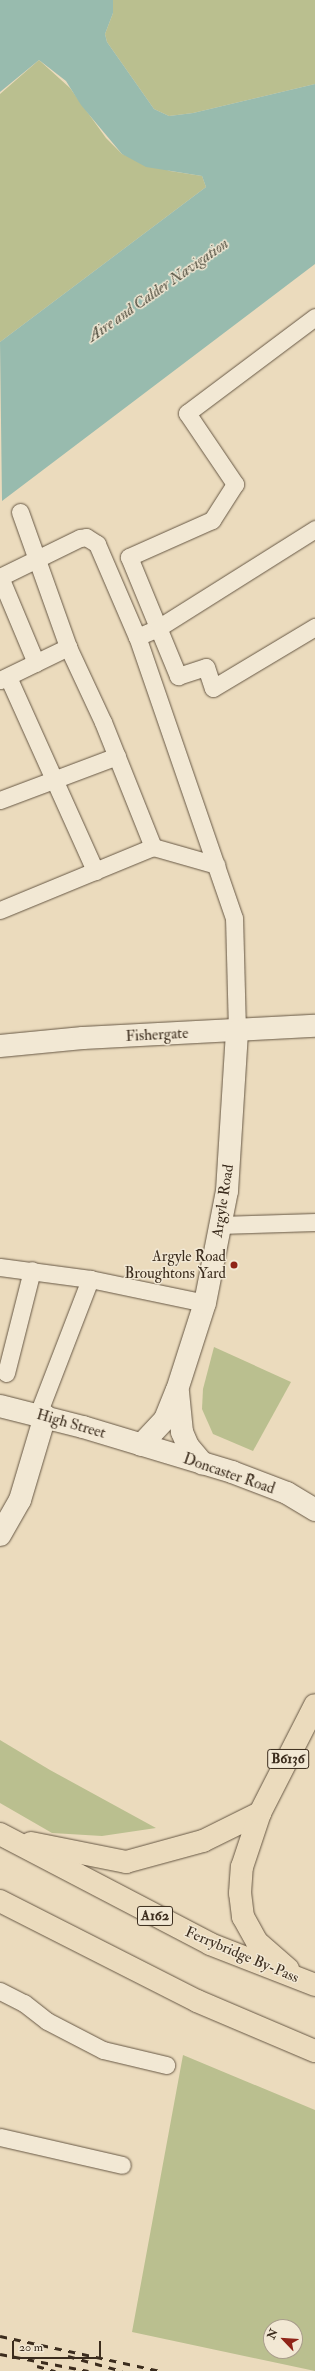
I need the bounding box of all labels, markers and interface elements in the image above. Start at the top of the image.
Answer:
water label: Aire and Calder Navigation [84,234,232,346]
street label: Fishergate [125,1024,189,1046]
street label: Argyle Road [208,1163,238,1239]
place label: Argyle Road Broughtons Yard [124,1247,226,1282]
marker: Argyle Road Broughtons Yard [229,1260,239,1270]
street label: High Street [34,1406,108,1442]
street label: Doncaster Road [181,1450,277,1498]
road number: B6136 [267,1747,309,1771]
road number: A162 [137,1904,173,1928]
street label: Ferrybridge By-Pass [182,1923,302,1987]
north arrow [263,2319,303,2359]
text: N [265,2327,281,2341]
scale bar [14,2333,103,2359]
text: 20 m [19,2340,43,2355]

